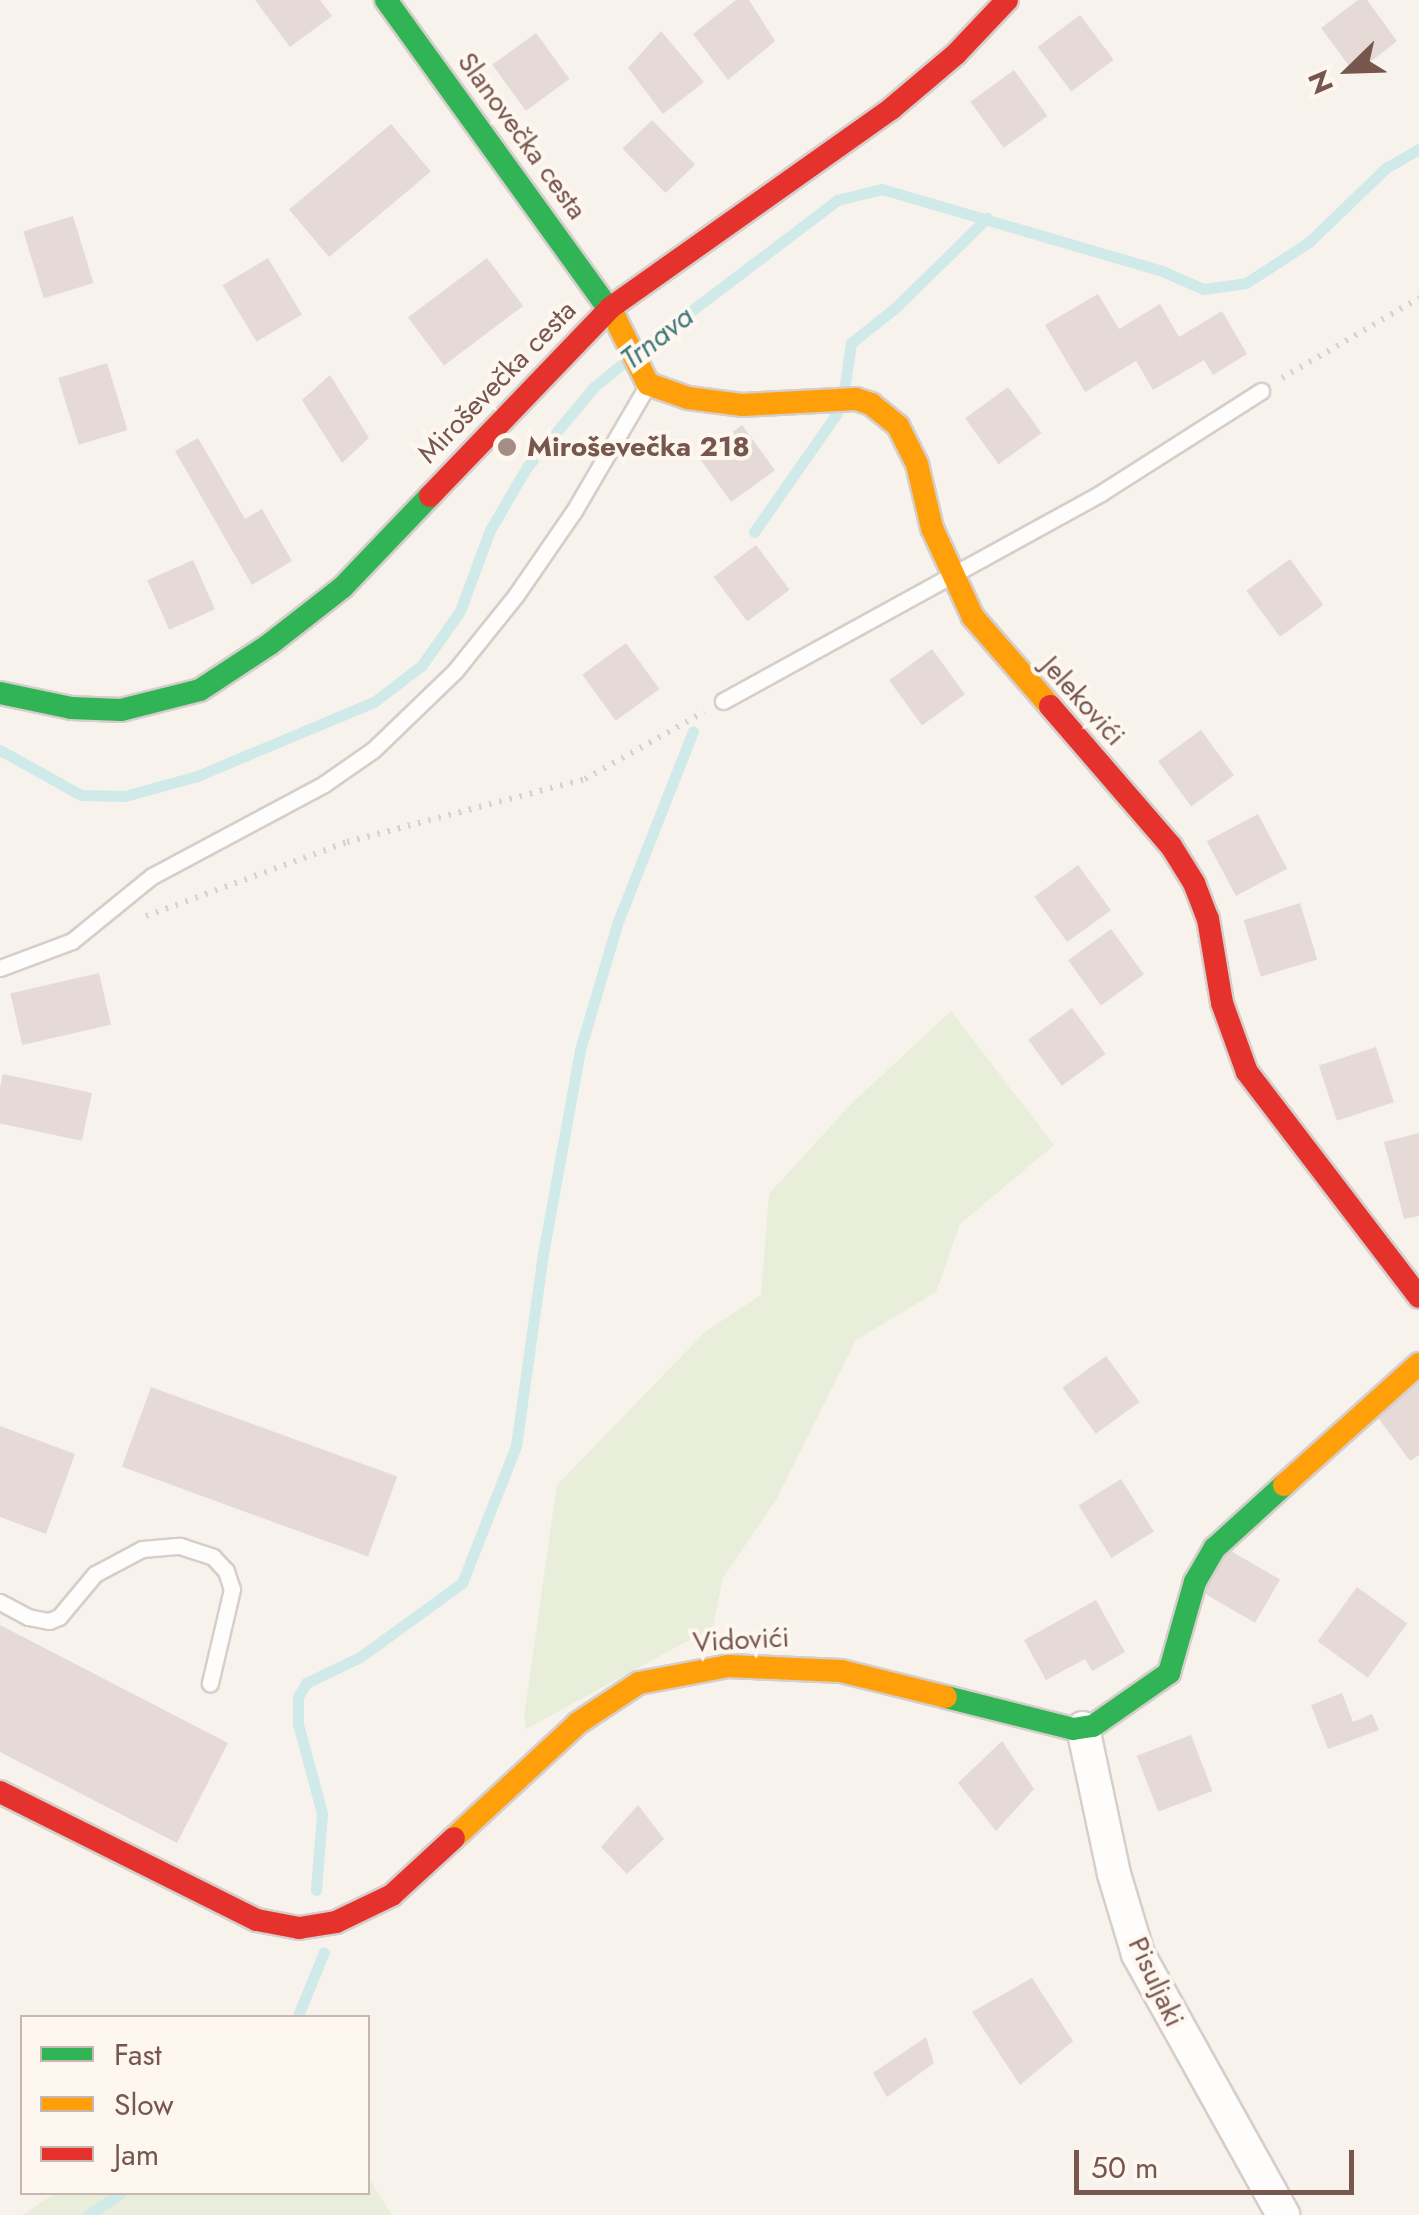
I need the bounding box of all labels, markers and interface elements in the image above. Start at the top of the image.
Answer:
north arrow [1299,20,1399,120]
street label: Slanovečka cesta [450,46,594,226]
text: N [1298,64,1344,100]
street label: Miroševečka cesta [411,294,583,470]
water label: Trnava [614,299,700,377]
place label: Miroševečka 218 [527,430,750,464]
marker: Miroševečka 218 [496,436,518,458]
street label: Jelekovići [1034,649,1132,753]
street label: Vidovići [692,1621,790,1659]
street label: Pisuljaki [1121,1932,1191,2032]
legend [20,2015,370,2195]
text: Fast [114,2033,162,2076]
text: Slow [114,2083,174,2126]
scale bar [1079,2130,1359,2192]
text: Jam [114,2133,159,2176]
text: 50 m [1091,2146,1158,2189]

